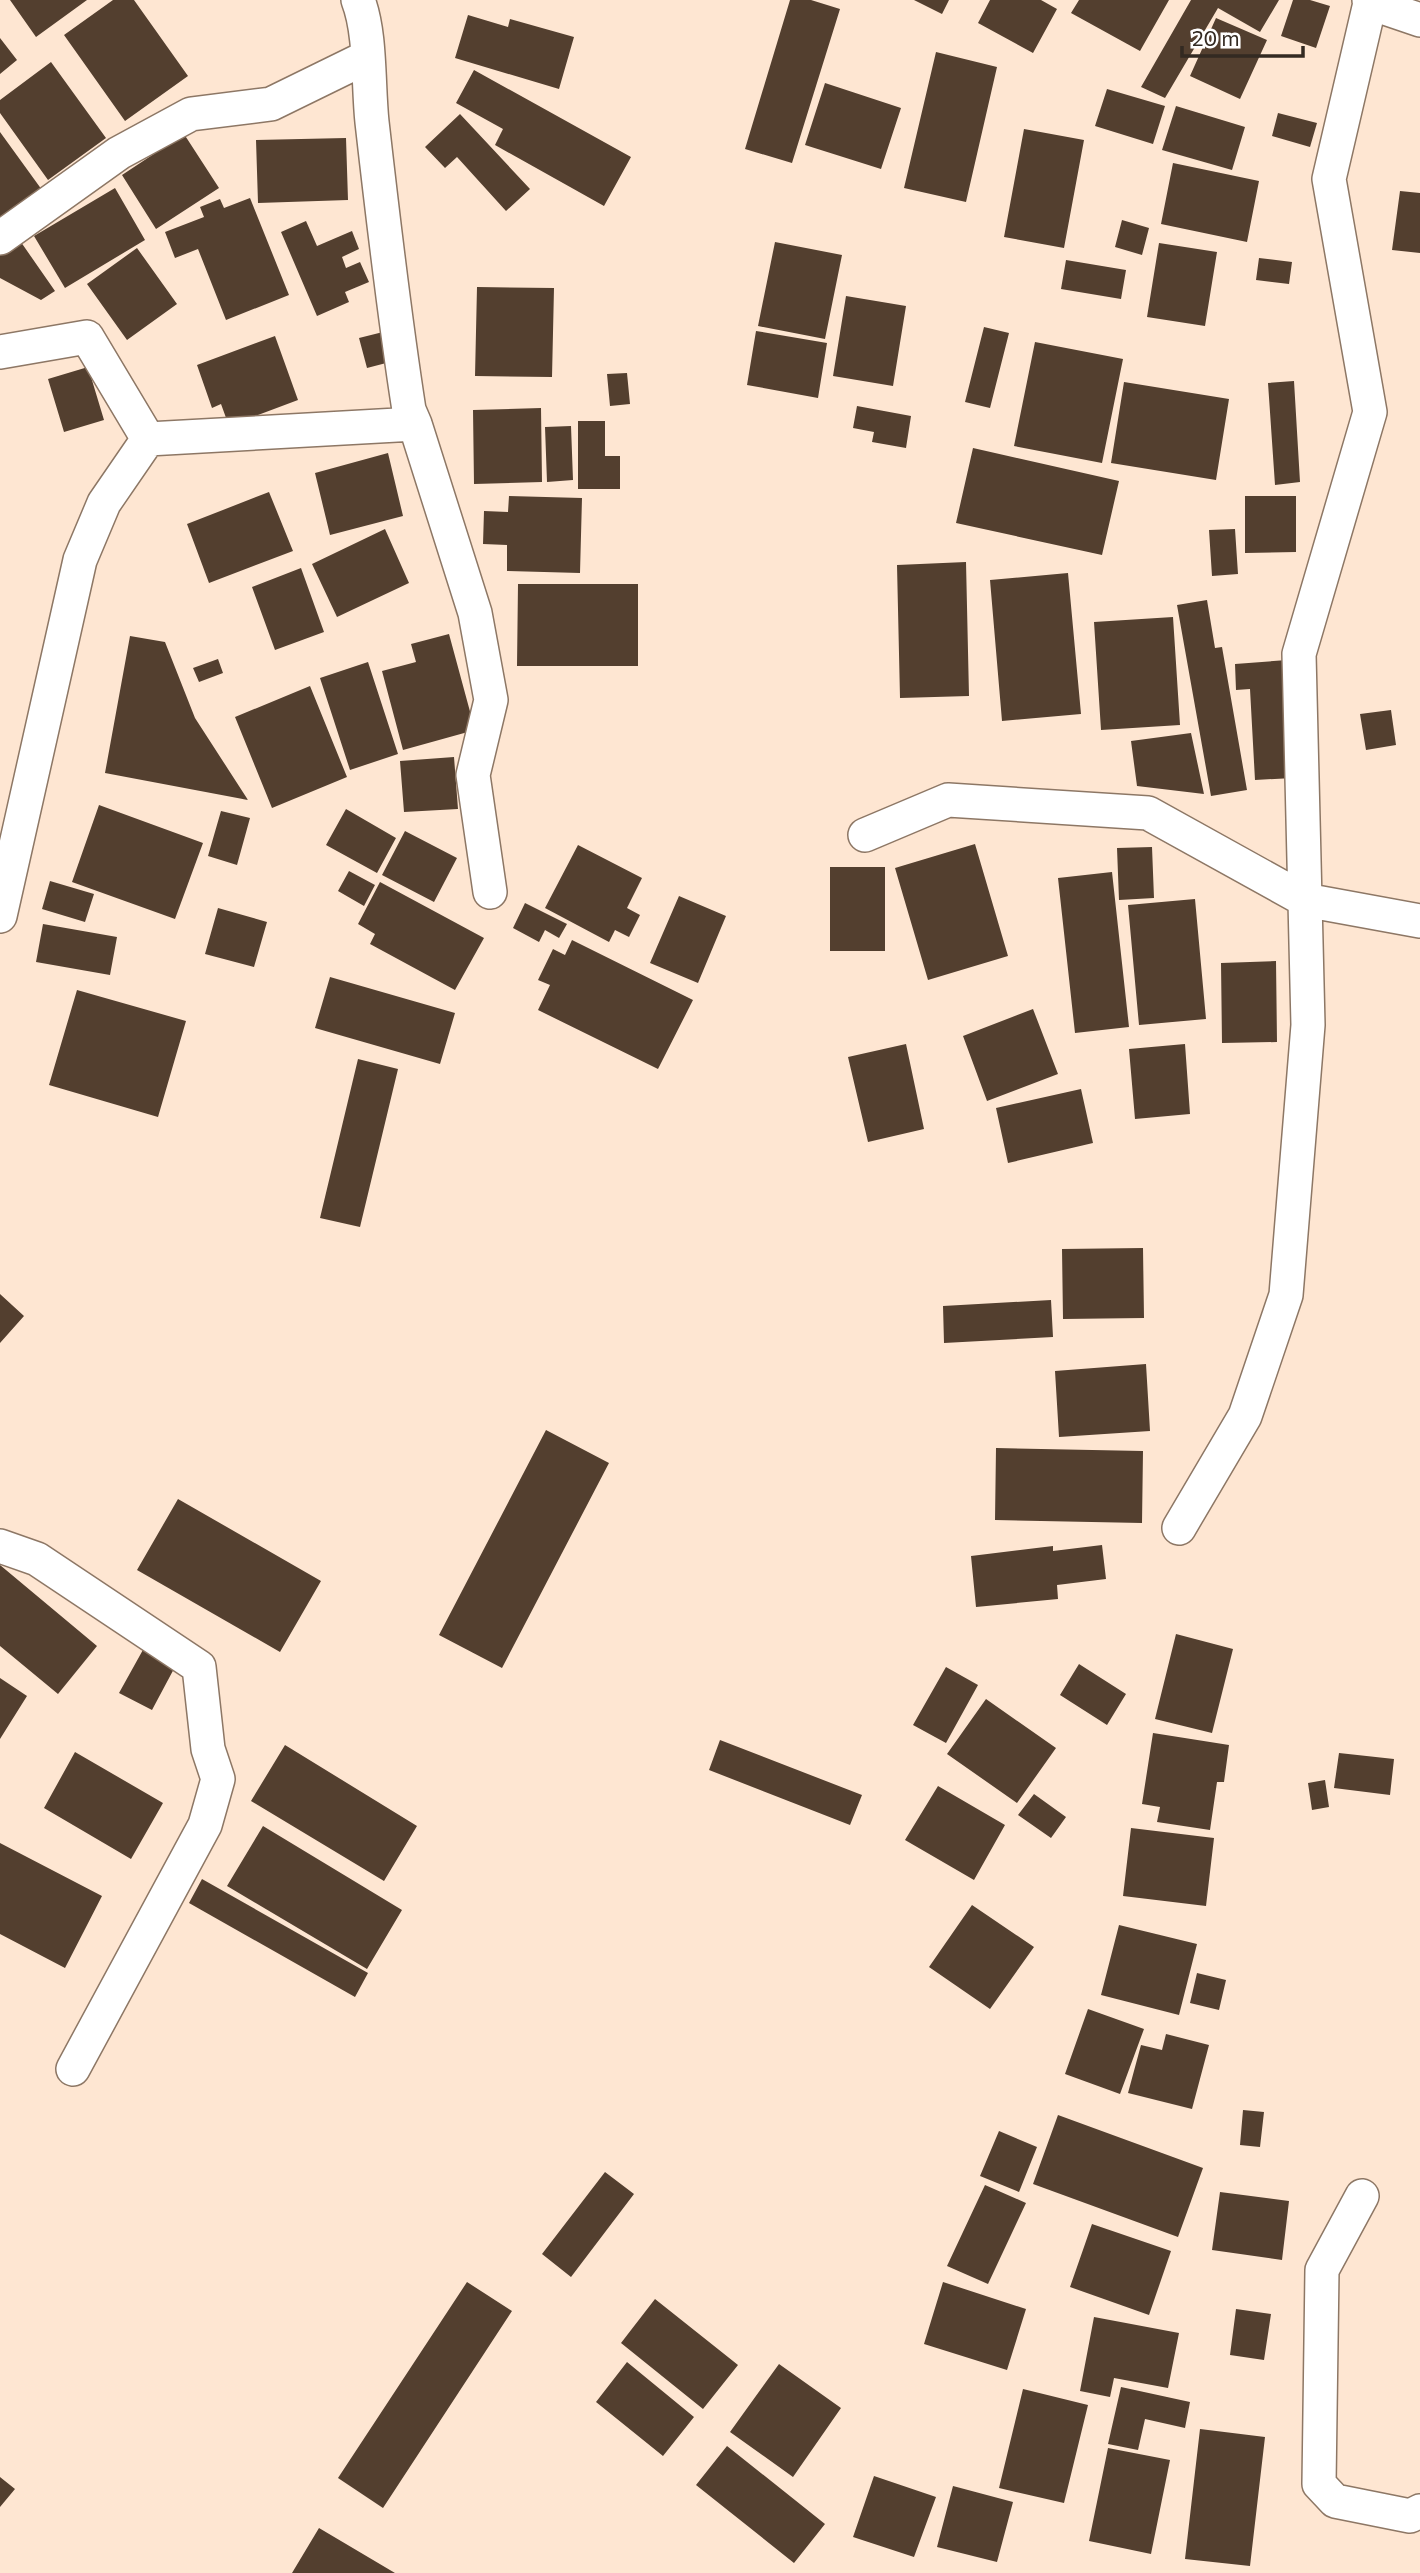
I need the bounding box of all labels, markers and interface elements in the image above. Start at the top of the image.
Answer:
scale bar [1182,14,1303,58]
text: 20 m [1192,25,1240,50]

